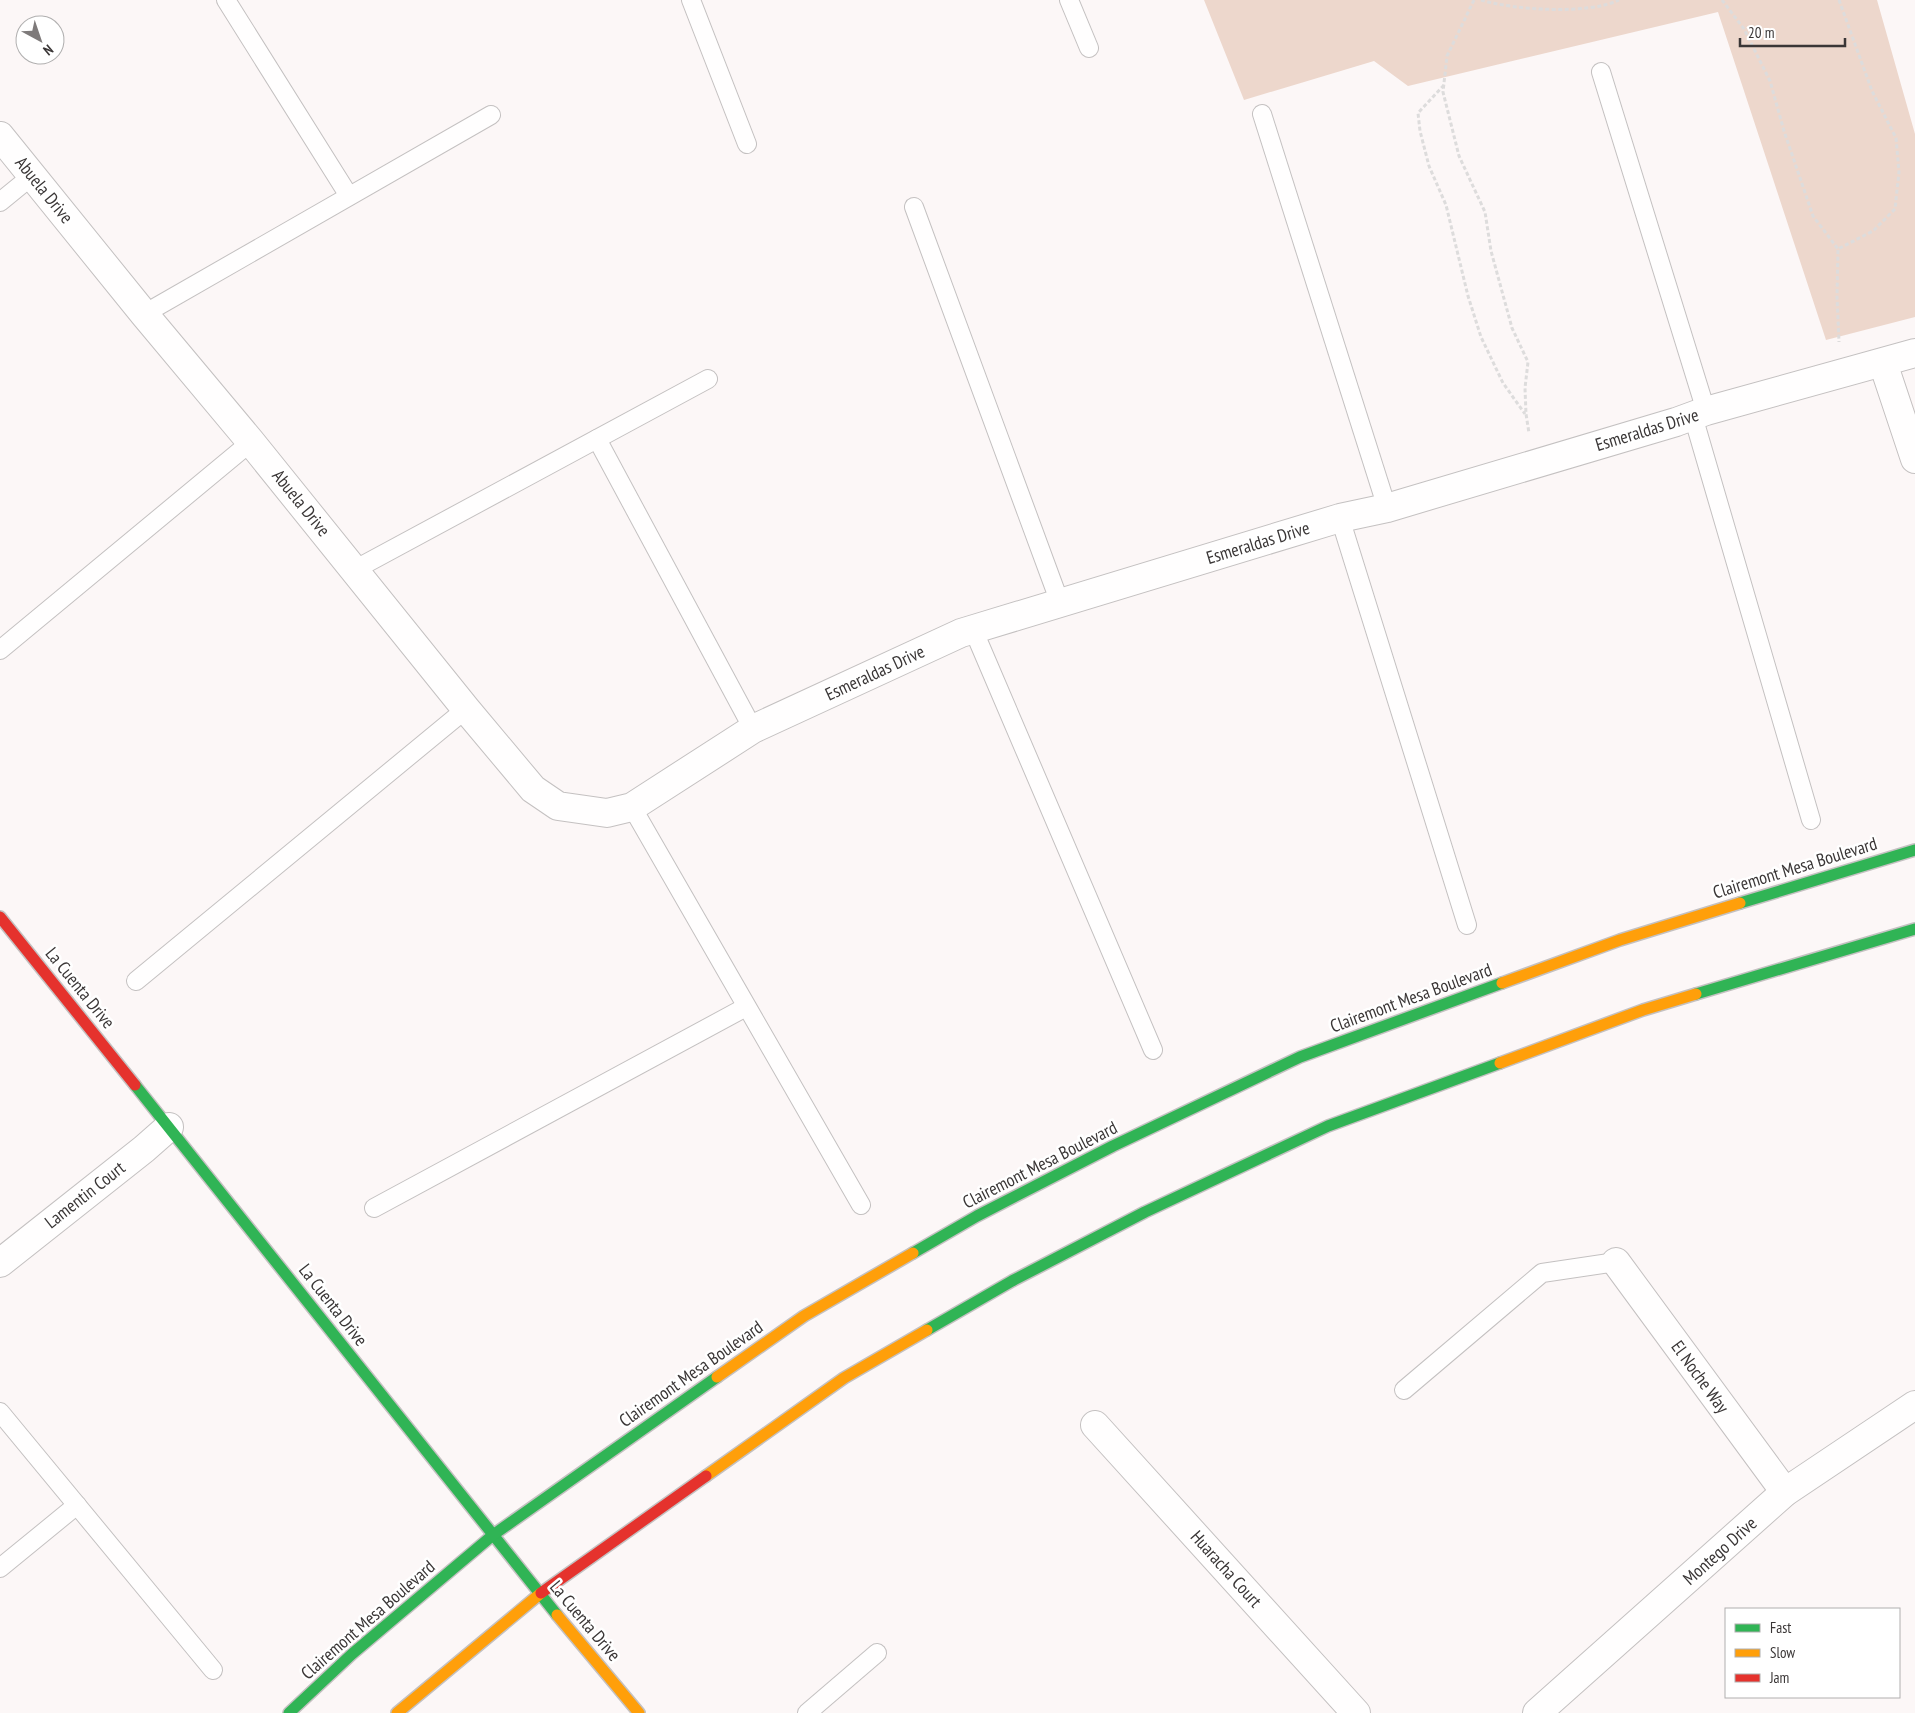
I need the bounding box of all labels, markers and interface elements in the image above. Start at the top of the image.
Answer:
north arrow [15,15,65,65]
scale bar [1740,15,1845,47]
text: 20 m [1748,23,1774,42]
text: N [40,41,57,59]
street label: Abuela Drive [10,152,78,228]
street label: Esmeraldas Drive [1592,403,1701,456]
street label: Abuela Drive [267,465,335,541]
street label: Esmeraldas Drive [1203,516,1312,569]
street label: Esmeraldas Drive [821,640,928,706]
street label: Clairemont Mesa Boulevard [1710,832,1880,903]
street label: La Cuenta Drive [41,942,120,1033]
street label: Clairemont Mesa Boulevard [1327,958,1495,1037]
street label: Clairemont Mesa Boulevard [959,1116,1121,1213]
street label: Lamentin Court [40,1156,130,1233]
street label: La Cuenta Drive [294,1259,373,1350]
street label: Clairemont Mesa Boulevard [614,1315,767,1432]
street label: El Noche Way [1666,1336,1735,1418]
street label: Montego Drive [1678,1512,1761,1590]
street label: Huaracha Court [1186,1525,1267,1612]
street label: Clairemont Mesa Boulevard [296,1555,440,1684]
street label: La Cuenta Drive [545,1576,626,1666]
legend [1725,1608,1900,1698]
text: Fast [1770,1618,1791,1637]
text: Slow [1770,1643,1795,1662]
text: Jam [1769,1668,1789,1687]

